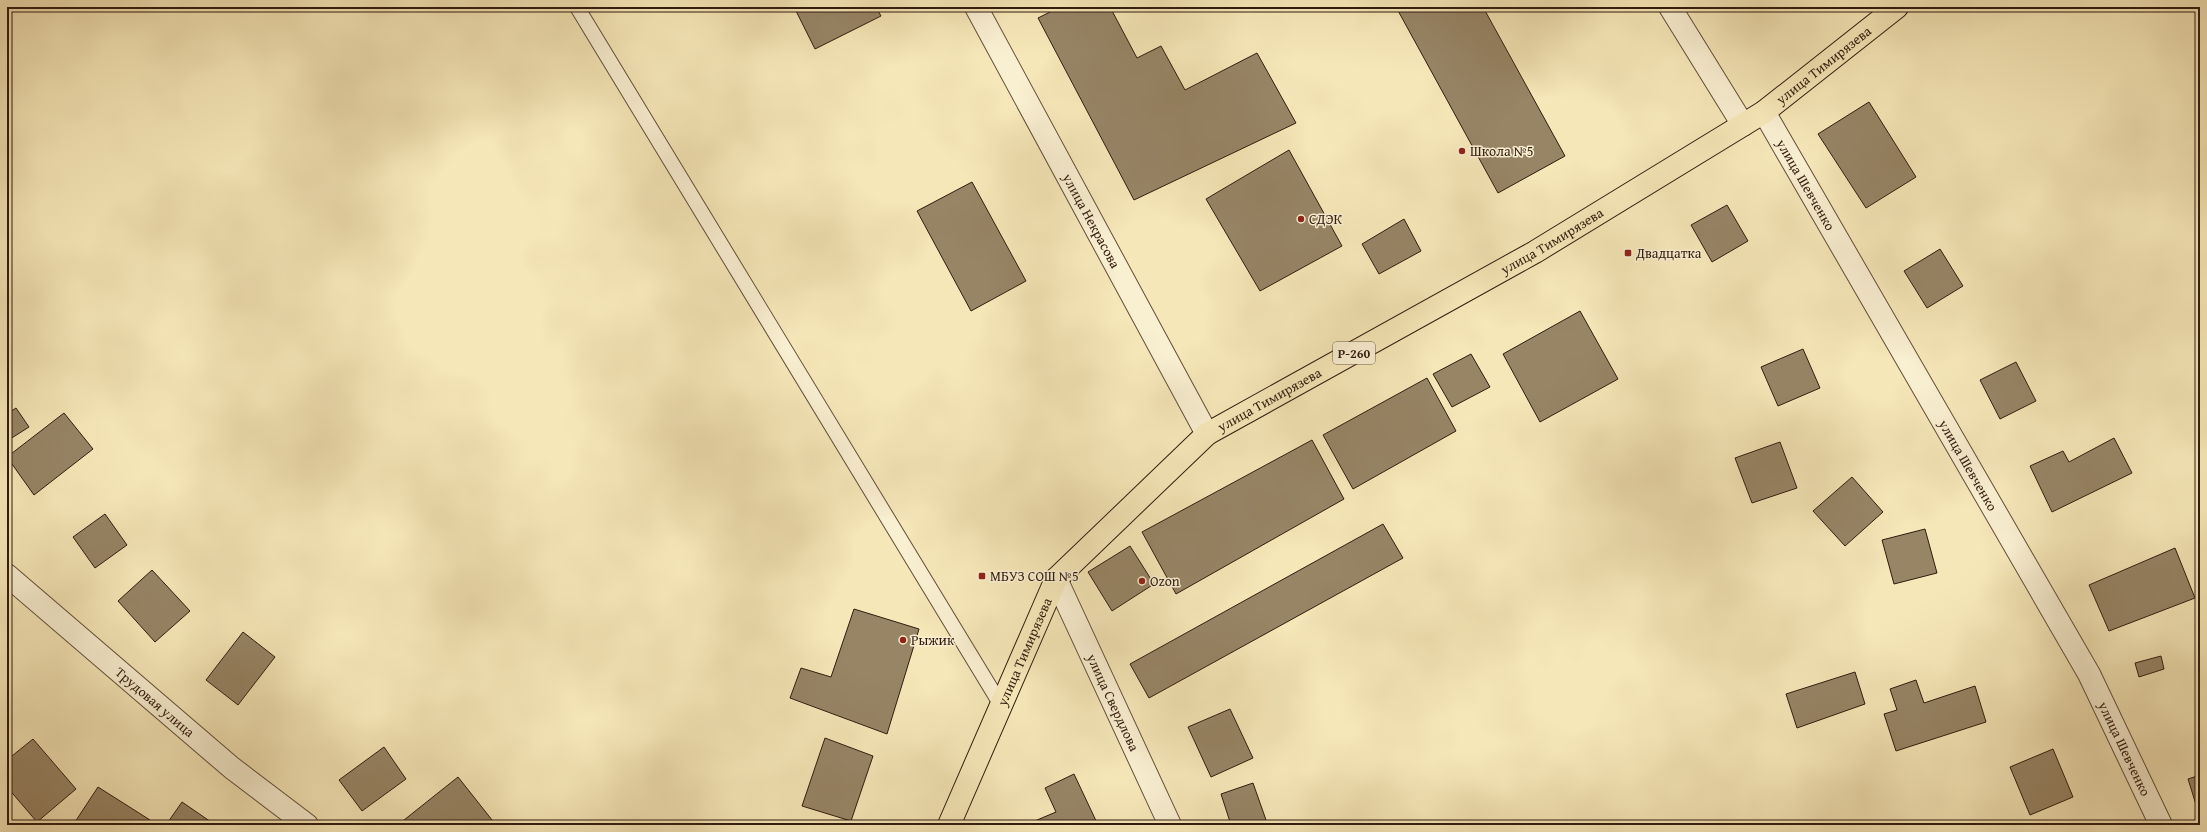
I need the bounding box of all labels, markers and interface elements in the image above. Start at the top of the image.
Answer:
street label: улица Тимирязева [1771,21,1876,109]
street label: улица Шевченко [1771,134,1840,234]
place label: Школа №5 [1470,141,1534,161]
marker: Школа №5 [1457,146,1467,156]
street label: улица Некрасова [1057,169,1126,272]
street label: улица Тимирязева [1496,202,1607,280]
place label: СДЭК [1309,209,1343,229]
marker: СДЭК [1296,214,1306,224]
place label: Двадцатка [1635,243,1702,263]
marker: Двадцатка [1623,248,1633,258]
road number: Р-260 [1333,342,1375,364]
street label: улица Тимирязева [1213,362,1325,437]
street label: улица Шевченко [1933,415,2003,515]
place label: МБУЗ СОШ №5 [990,566,1079,586]
marker: МБУЗ СОШ №5 [977,571,987,581]
place label: Ozon [1150,571,1180,591]
marker: Ozon [1137,576,1147,586]
street label: улица Тимирязева [992,594,1057,710]
place label: Рыжик [911,630,955,650]
marker: Рыжик [898,635,908,645]
street label: улица Свердлова [1082,649,1145,755]
street label: Трудовая улица [111,662,199,742]
street label: улица Шевченко [2093,697,2156,799]

